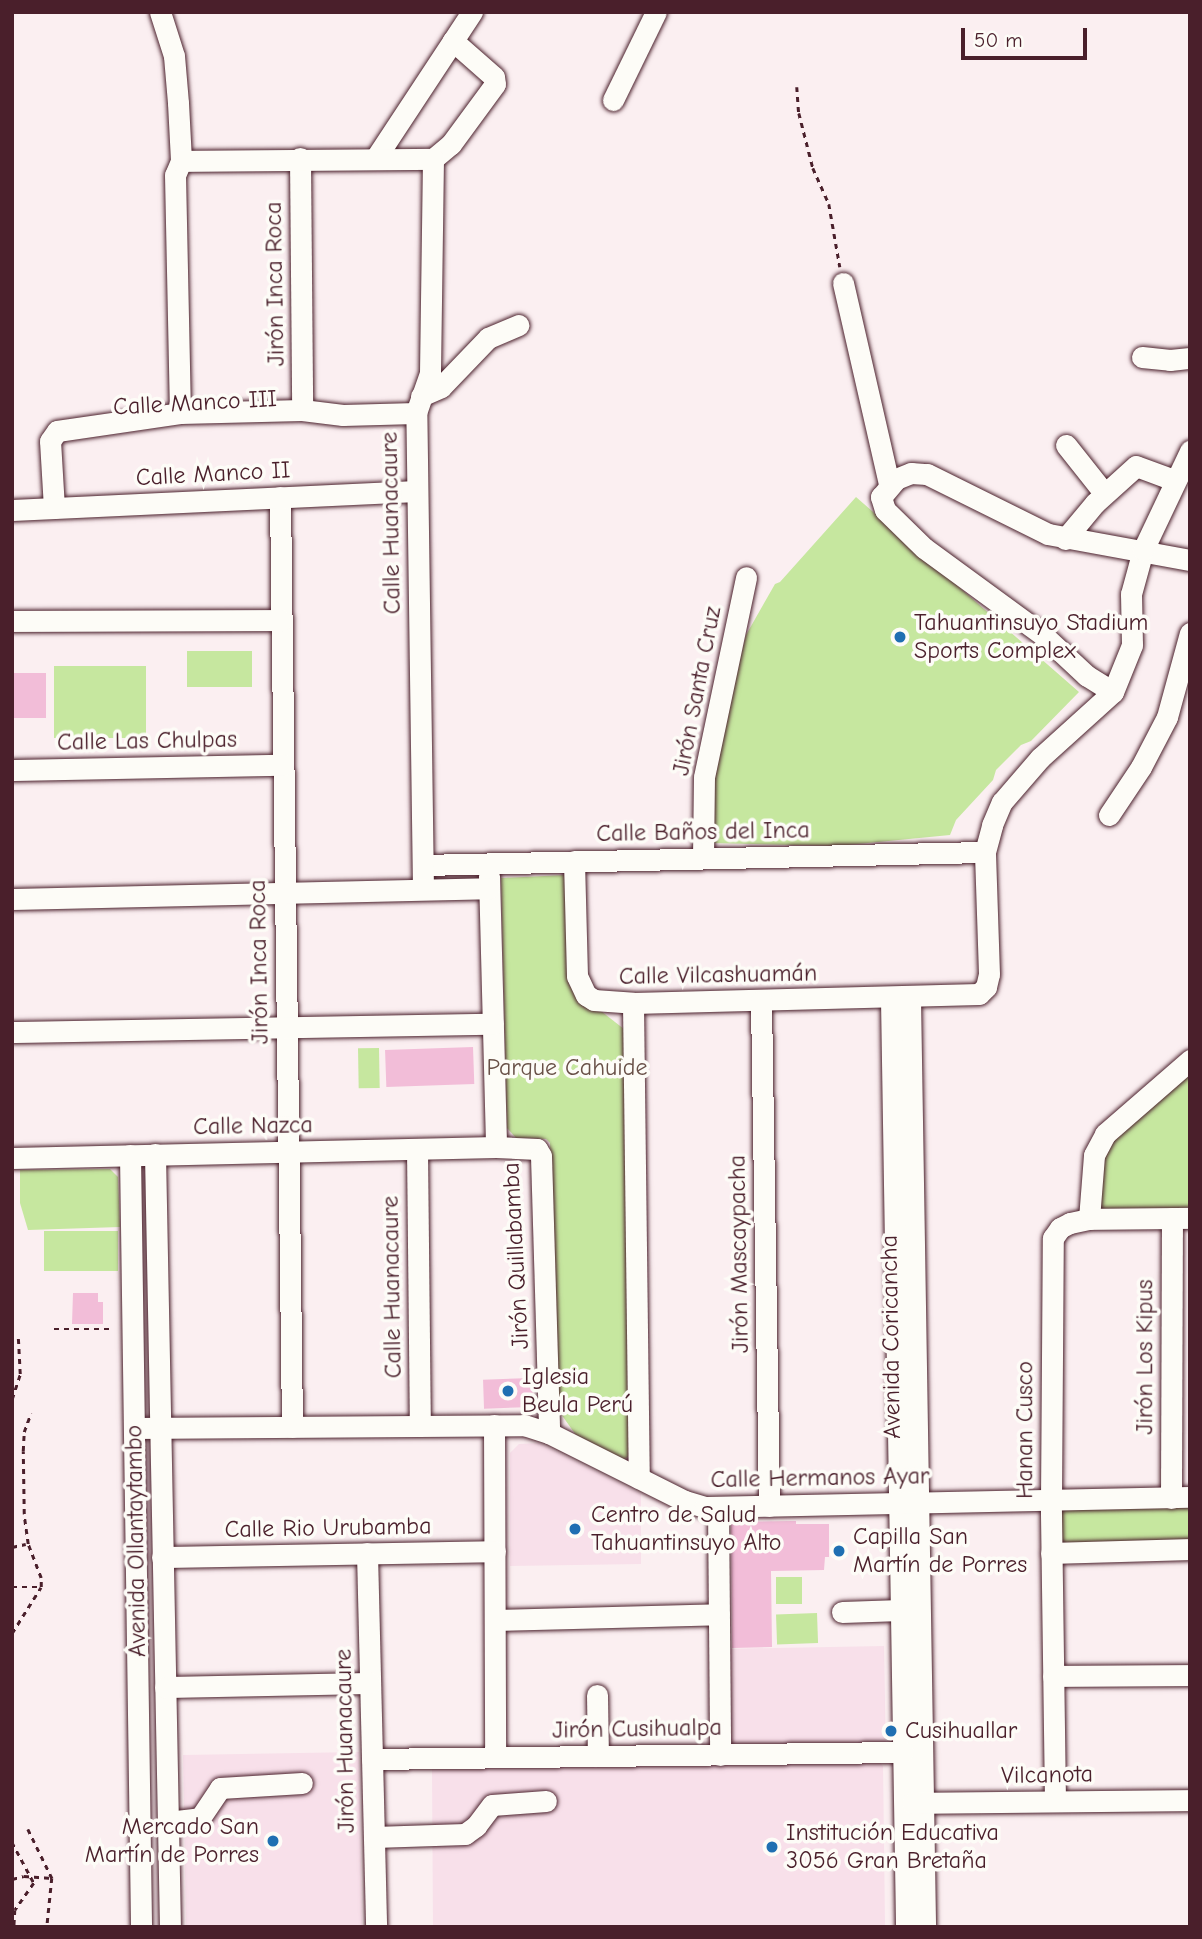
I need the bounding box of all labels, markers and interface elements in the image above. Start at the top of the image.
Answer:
scale bar [964,14,1090,58]
text: 50 m [974,28,1023,52]
street label: Jirón Inca Roca [259,202,291,366]
street label: Calle Manco III [112,384,278,422]
street label: Calle Huanacaure [375,431,407,615]
street label: Calle Manco II [135,456,291,492]
street label: Jirón Santa Cruz [666,604,728,778]
place label: Tahuantinsuyo Stadium Sports Complex [914,609,1148,665]
marker: Tahuantinsuyo Stadium Sports Complex [892,629,908,645]
street label: Calle Las Chulpas [57,725,237,757]
street label: Calle Baños del Inca [596,816,810,848]
street label: Jirón Inca Roca [243,880,275,1044]
street label: Calle Vilcashuamán [619,959,817,991]
park label: Parque Cahuide [486,1054,648,1082]
street label: Calle Nazca [193,1111,313,1141]
street label: Jirón Mascaypacha [723,1155,755,1353]
street label: Jirón Quillabamba [497,1162,535,1350]
street label: Calle Huanacaure [376,1195,408,1379]
street label: Avenida Coricancha [875,1235,907,1439]
street label: Jirón Los Kipus [1131,1279,1159,1435]
street label: Hanan Cusco [1011,1361,1039,1499]
place label: Iglesia Beula Perú [522,1363,633,1419]
marker: Iglesia Beula Perú [500,1383,516,1399]
street label: Avenida Ollantaytambo [120,1425,152,1657]
street label: Calle Hermanos Ayar [710,1462,930,1494]
place label: Centro de Salud Tahuantinsuyo Alto [591,1501,781,1557]
street label: Calle Rio Urubamba [224,1512,432,1544]
marker: Centro de Salud Tahuantinsuyo Alto [565,1519,585,1539]
place label: Capilla San Martín de Porres [853,1523,1027,1579]
marker: Capilla San Martín de Porres [831,1543,847,1559]
street label: Jirón Huanacaure [329,1649,361,1833]
street label: Jirón Cusihualpa [552,1713,722,1745]
place label: Cusihuallar [905,1717,1017,1745]
marker: Cusihuallar [883,1723,899,1739]
street label: Vilcanota [1001,1760,1093,1790]
place label: Mercado San Martín de Porres [85,1813,259,1869]
place label: Institución Educativa 3056 Gran Bretaña [786,1819,999,1875]
marker: Mercado San Martín de Porres [265,1833,281,1849]
marker: Institución Educativa 3056 Gran Bretaña [764,1839,780,1855]

